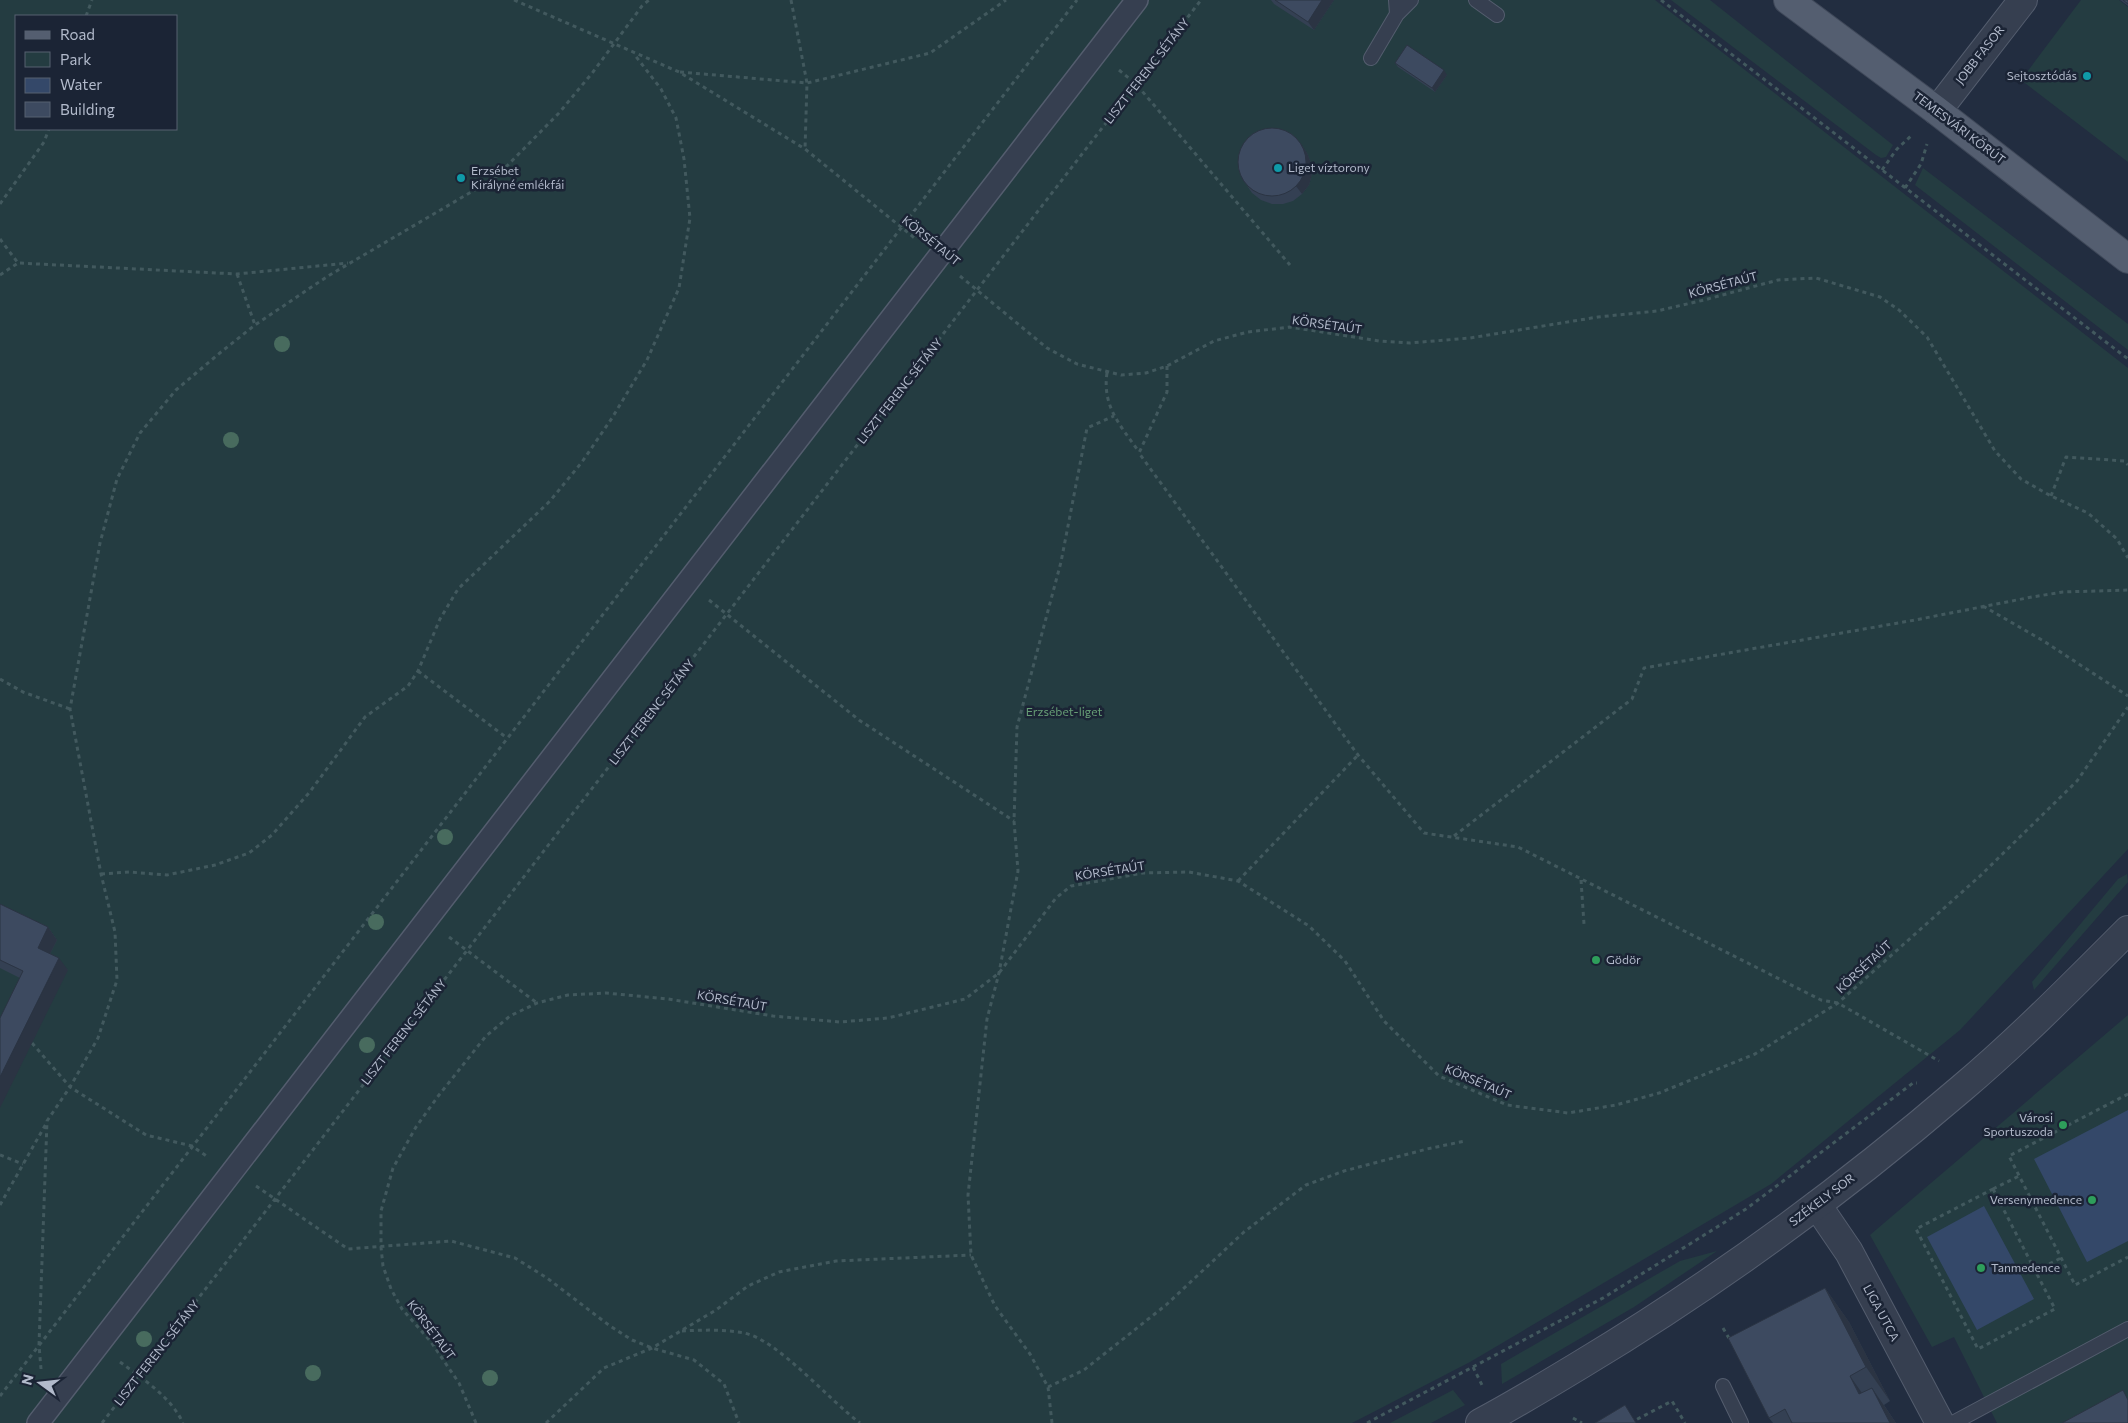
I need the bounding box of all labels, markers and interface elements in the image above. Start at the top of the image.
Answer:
legend [15,15,178,130]
street label: LISZT FERENC SÉTÁNY [1101,15,1192,126]
street label: JOBB FASOR [1952,22,2007,87]
text: Road [60,25,95,43]
text: Park [60,50,91,68]
place label: Sejtosztódás [2007,68,2077,82]
marker: Sejtosztódás [2081,70,2093,82]
text: Water [60,75,102,93]
street label: TEMESVÁRI KÖRÚT [1911,88,2008,166]
text: Building [60,100,115,118]
place label: Liget víztorony [1288,160,1370,174]
marker: Liget víztorony [1272,162,1284,174]
place label: Erzsébet Királyné emlékfái [471,163,564,191]
marker: Erzsébet Királyné emlékfái [455,172,467,184]
street label: KÖRSÉTAÚT [900,213,964,268]
street label: KÖRSÉTAÚT [1687,268,1759,300]
street label: KÖRSÉTAÚT [1291,312,1363,336]
street label: LISZT FERENC SÉTÁNY [854,335,945,446]
street label: LISZT FERENC SÉTÁNY [606,656,697,767]
park label: Erzsébet-liget [1026,704,1102,718]
street label: KÖRSÉTAÚT [1074,858,1146,882]
street label: KÖRSÉTAÚT [1833,937,1894,995]
place label: Gödör [1606,952,1641,966]
marker: Gödör [1590,954,1602,966]
street label: LISZT FERENC SÉTÁNY [358,976,449,1087]
street label: KÖRSÉTAÚT [696,987,768,1013]
street label: KÖRSÉTAÚT [1443,1061,1514,1101]
place label: Városi Sportuszoda [1983,1110,2053,1138]
marker: Városi Sportuszoda [2057,1119,2069,1131]
street label: SZÉKELY SOR [1786,1170,1857,1228]
place label: Versenymedence [1990,1192,2082,1206]
marker: Versenymedence [2086,1194,2098,1206]
place label: Tanmedence [1991,1260,2060,1274]
marker: Tanmedence [1975,1262,1987,1274]
street label: LIGA UTCA [1861,1282,1903,1343]
street label: LISZT FERENC SÉTÁNY [111,1297,202,1408]
street label: KÖRSÉTAÚT [405,1297,459,1362]
north arrow [15,1358,65,1408]
text: N [17,1372,37,1387]

